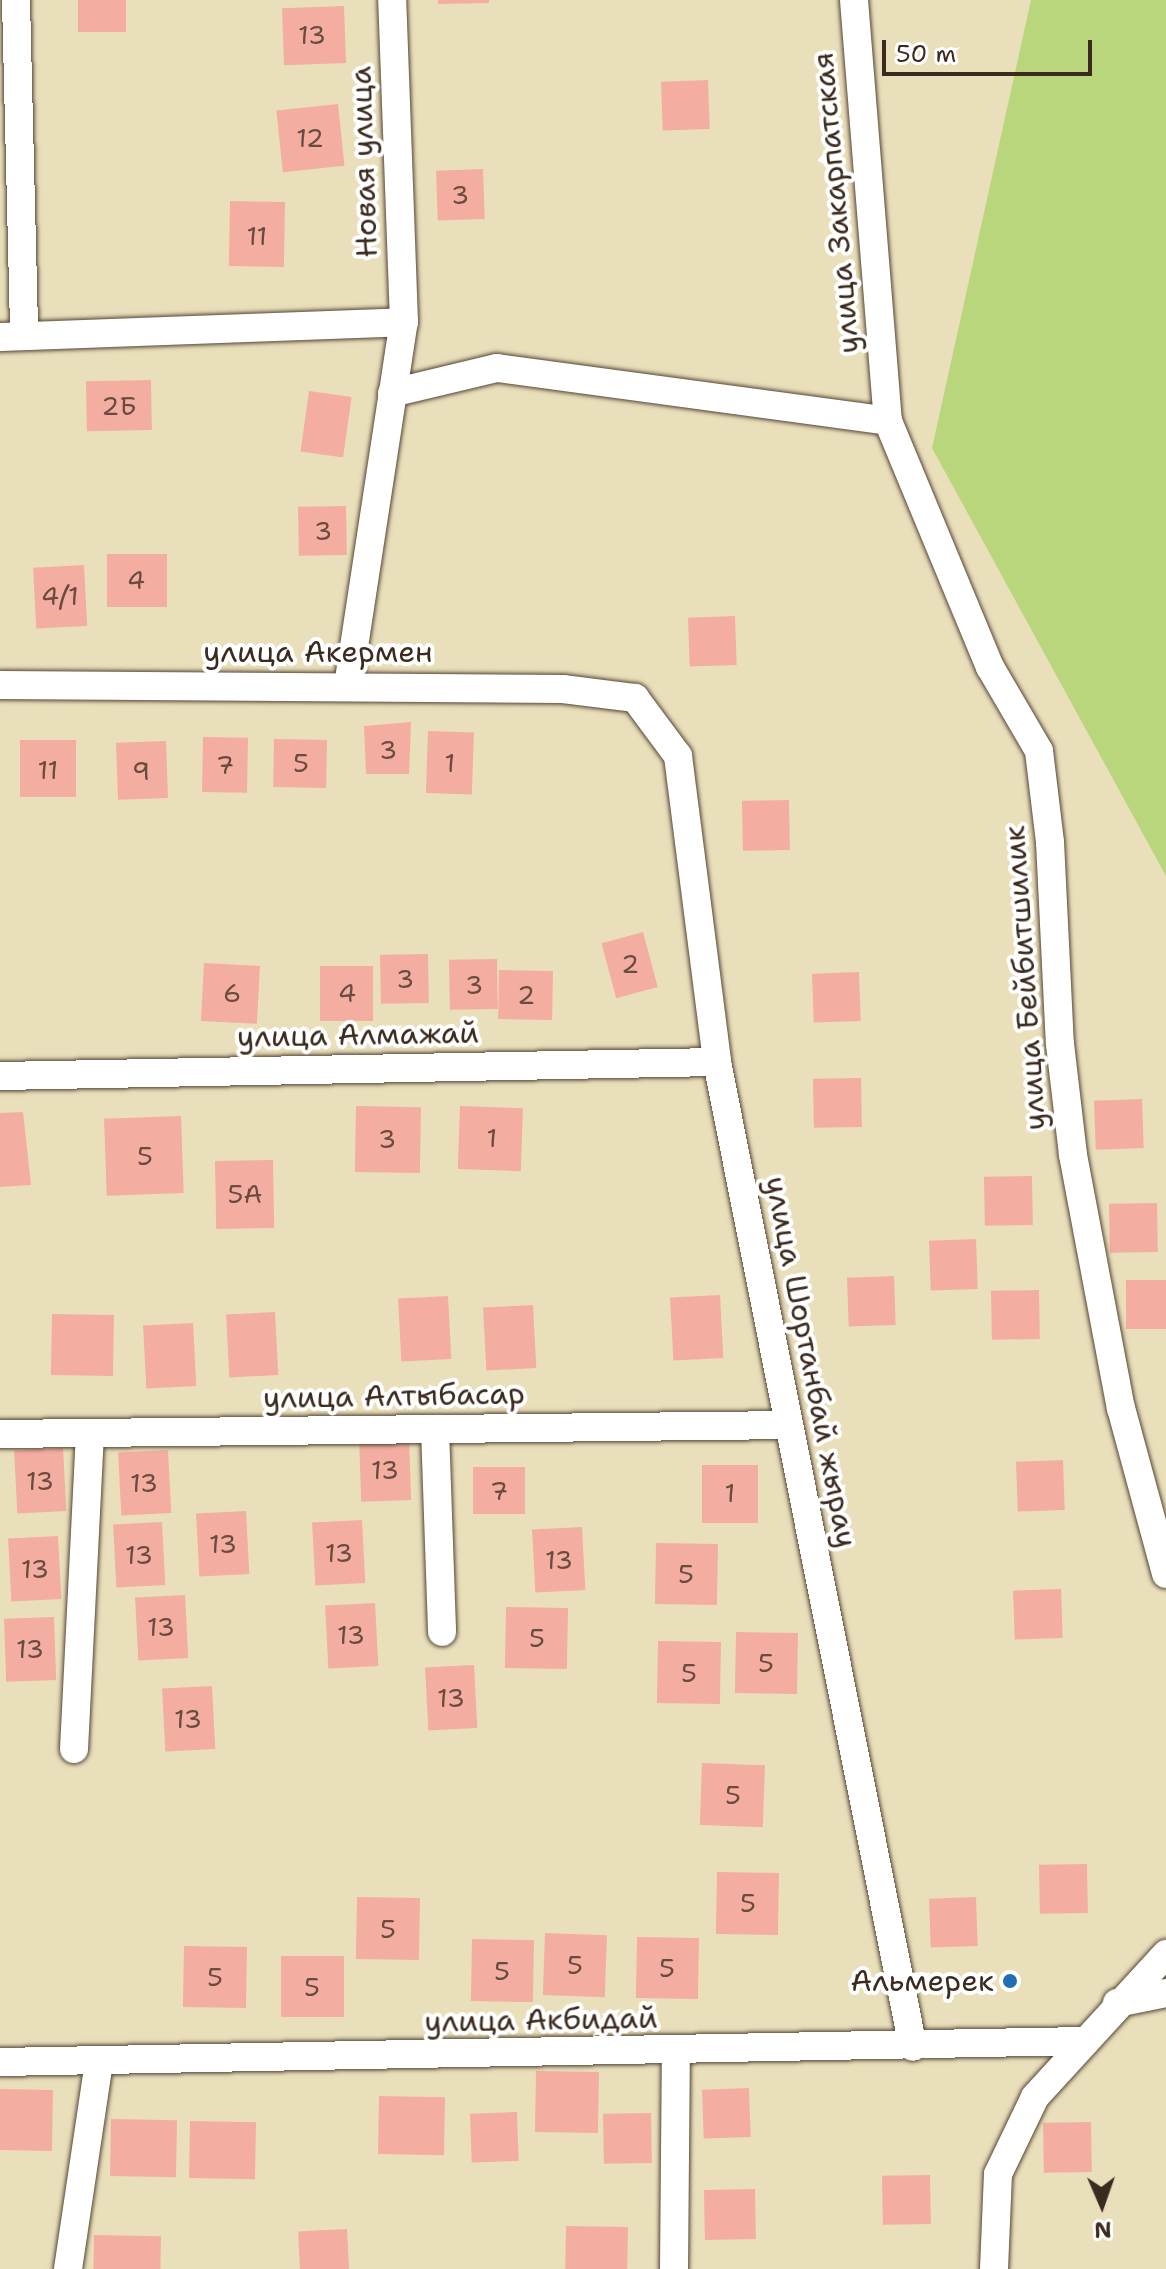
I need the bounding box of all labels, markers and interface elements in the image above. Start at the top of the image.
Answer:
house number: 13 [298,19,326,51]
scale bar [886,24,1096,74]
text: 50 m [896,38,956,70]
street label: улица Закарпатская [805,51,867,355]
street label: Новая улица [343,66,385,258]
house number: 12 [296,122,324,154]
house number: 3 [451,179,469,211]
house number: 11 [247,220,267,252]
house number: 2Б [101,390,137,422]
house number: 3 [314,515,332,547]
house number: 4 [127,564,145,596]
house number: 4/1 [41,580,79,612]
street label: улица Акермен [203,634,433,670]
house number: 3 [379,734,397,766]
house number: 5 [293,747,309,779]
house number: 1 [445,747,455,779]
house number: 7 [216,749,234,781]
house number: 11 [38,754,58,786]
house number: 9 [132,755,150,787]
street label: улица Бейбитшилик [996,824,1054,1132]
house number: 2 [621,948,639,980]
house number: 3 [396,963,414,995]
house number: 3 [465,969,483,1001]
house number: 6 [223,977,241,1009]
house number: 4 [338,977,356,1009]
house number: 2 [517,979,535,1011]
street label: улица Алмажай [237,1015,479,1055]
house number: 1 [487,1122,497,1154]
house number: 3 [378,1123,396,1155]
house number: 5 [137,1140,153,1172]
street label: улица Шортанбай жырау [757,1173,865,1551]
house number: 5А [228,1178,262,1210]
street label: улица Алтыбасар [263,1376,525,1416]
house number: 13 [371,1454,399,1486]
house number: 13 [26,1465,54,1497]
house number: 13 [130,1467,158,1499]
house number: 7 [490,1475,508,1507]
house number: 1 [725,1477,735,1509]
house number: 13 [209,1528,237,1560]
house number: 13 [325,1537,353,1569]
house number: 13 [125,1539,153,1571]
house number: 13 [545,1544,573,1576]
house number: 13 [21,1553,49,1585]
house number: 5 [678,1558,694,1590]
house number: 13 [147,1611,175,1643]
house number: 13 [337,1619,365,1651]
house number: 5 [529,1622,545,1654]
house number: 13 [16,1633,44,1665]
house number: 5 [758,1647,774,1679]
house number: 5 [681,1657,697,1689]
house number: 13 [437,1682,465,1714]
house number: 13 [174,1703,202,1735]
house number: 5 [725,1779,741,1811]
house number: 5 [740,1887,756,1919]
house number: 5 [380,1913,396,1945]
house number: 5 [567,1949,583,1981]
house number: 5 [659,1952,675,1984]
house number: 5 [494,1955,510,1987]
house number: 5 [207,1961,223,1993]
place label: Альмерек [851,1963,994,1999]
house number: 5 [304,1971,320,2003]
marker: Альмерек [1001,1972,1019,1990]
street label: улица Акбидай [424,2000,658,2040]
north arrow [1062,2165,1142,2245]
text: N [1094,2215,1112,2244]

